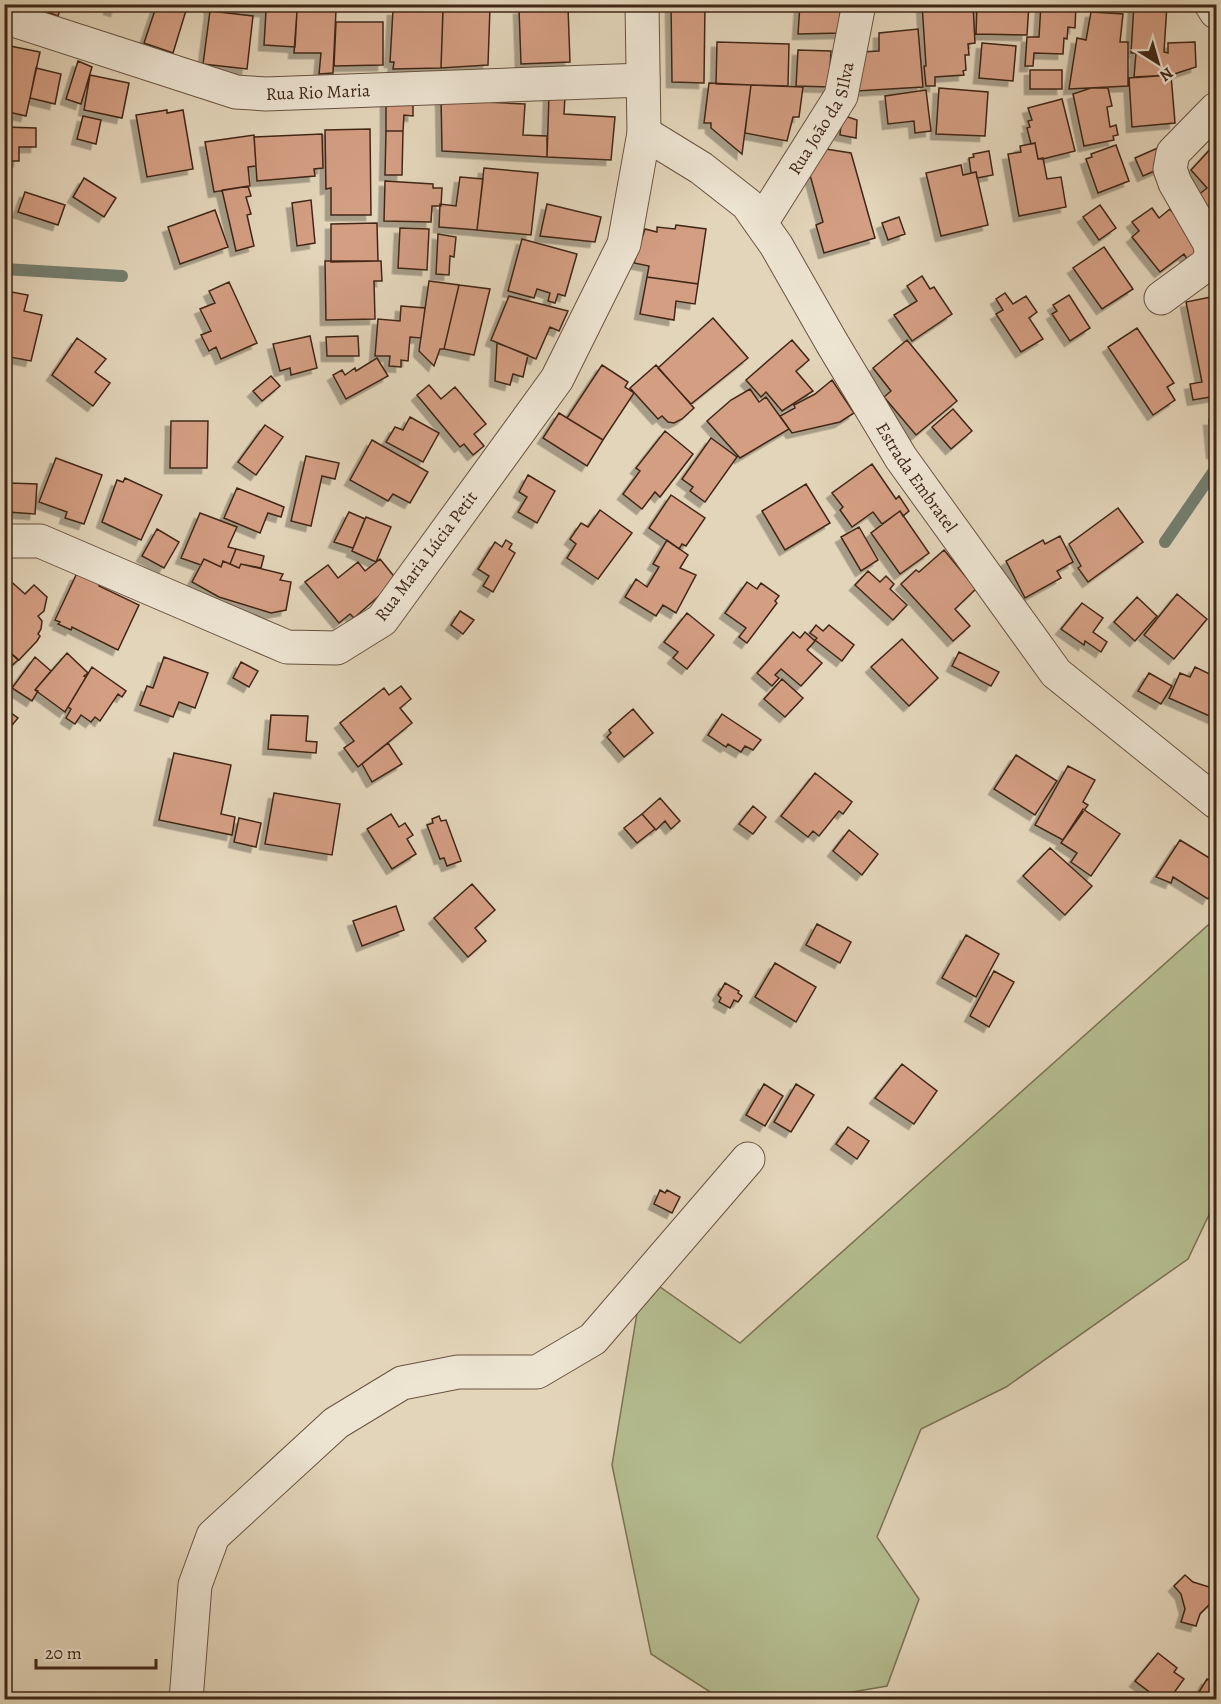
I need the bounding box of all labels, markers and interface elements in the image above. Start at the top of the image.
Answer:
north arrow [1128,33,1188,93]
street label: Rua João da SIlva [782,59,860,179]
text: N [1155,62,1178,87]
street label: Rua Rio Maria [265,78,371,106]
street label: Estrada Embratel [870,418,963,537]
street label: Rua Maria Lúcia Petit [369,486,483,626]
scale bar [36,1632,156,1670]
text: 20 m [45,1641,82,1665]

